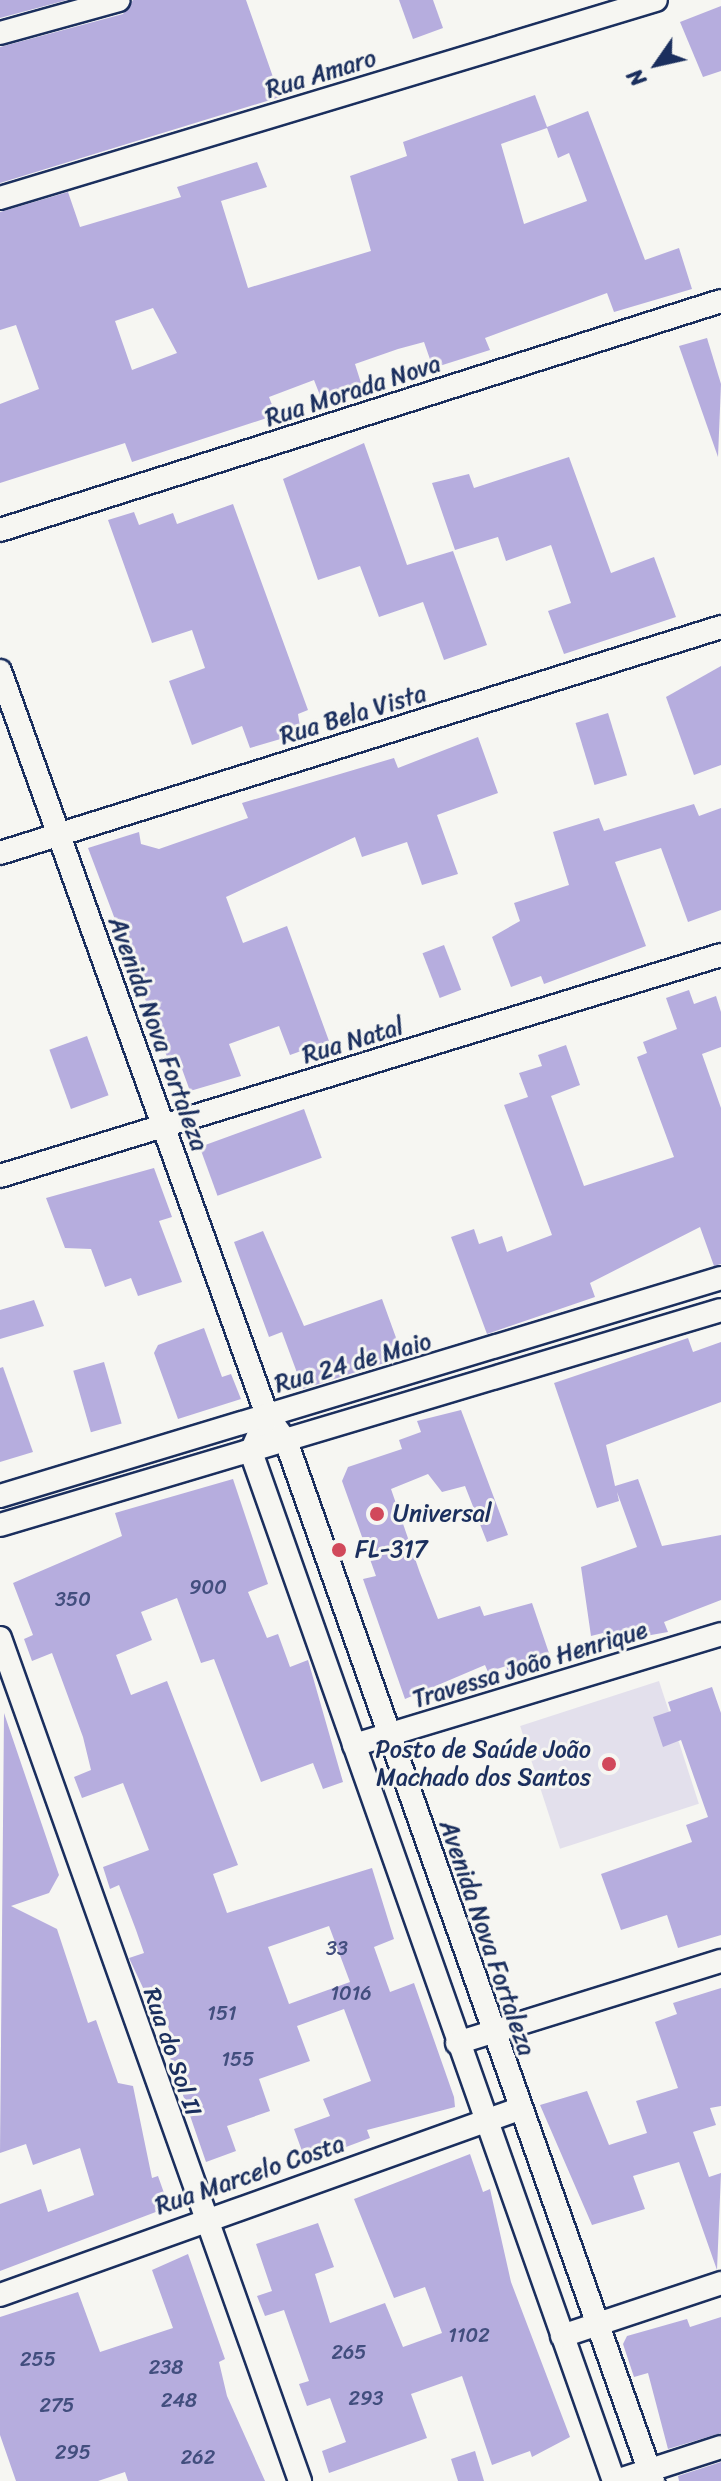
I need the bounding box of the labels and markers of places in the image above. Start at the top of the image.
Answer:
place label: Universal [393,1500,492,1528]
marker: Universal [368,1505,386,1523]
place label: FL-317 [355,1536,427,1564]
marker: FL-317 [330,1541,348,1559]
place label: Posto de Saúde João Machado dos Santos [374,1736,591,1792]
marker: Posto de Saúde João Machado dos Santos [598,1753,620,1775]

